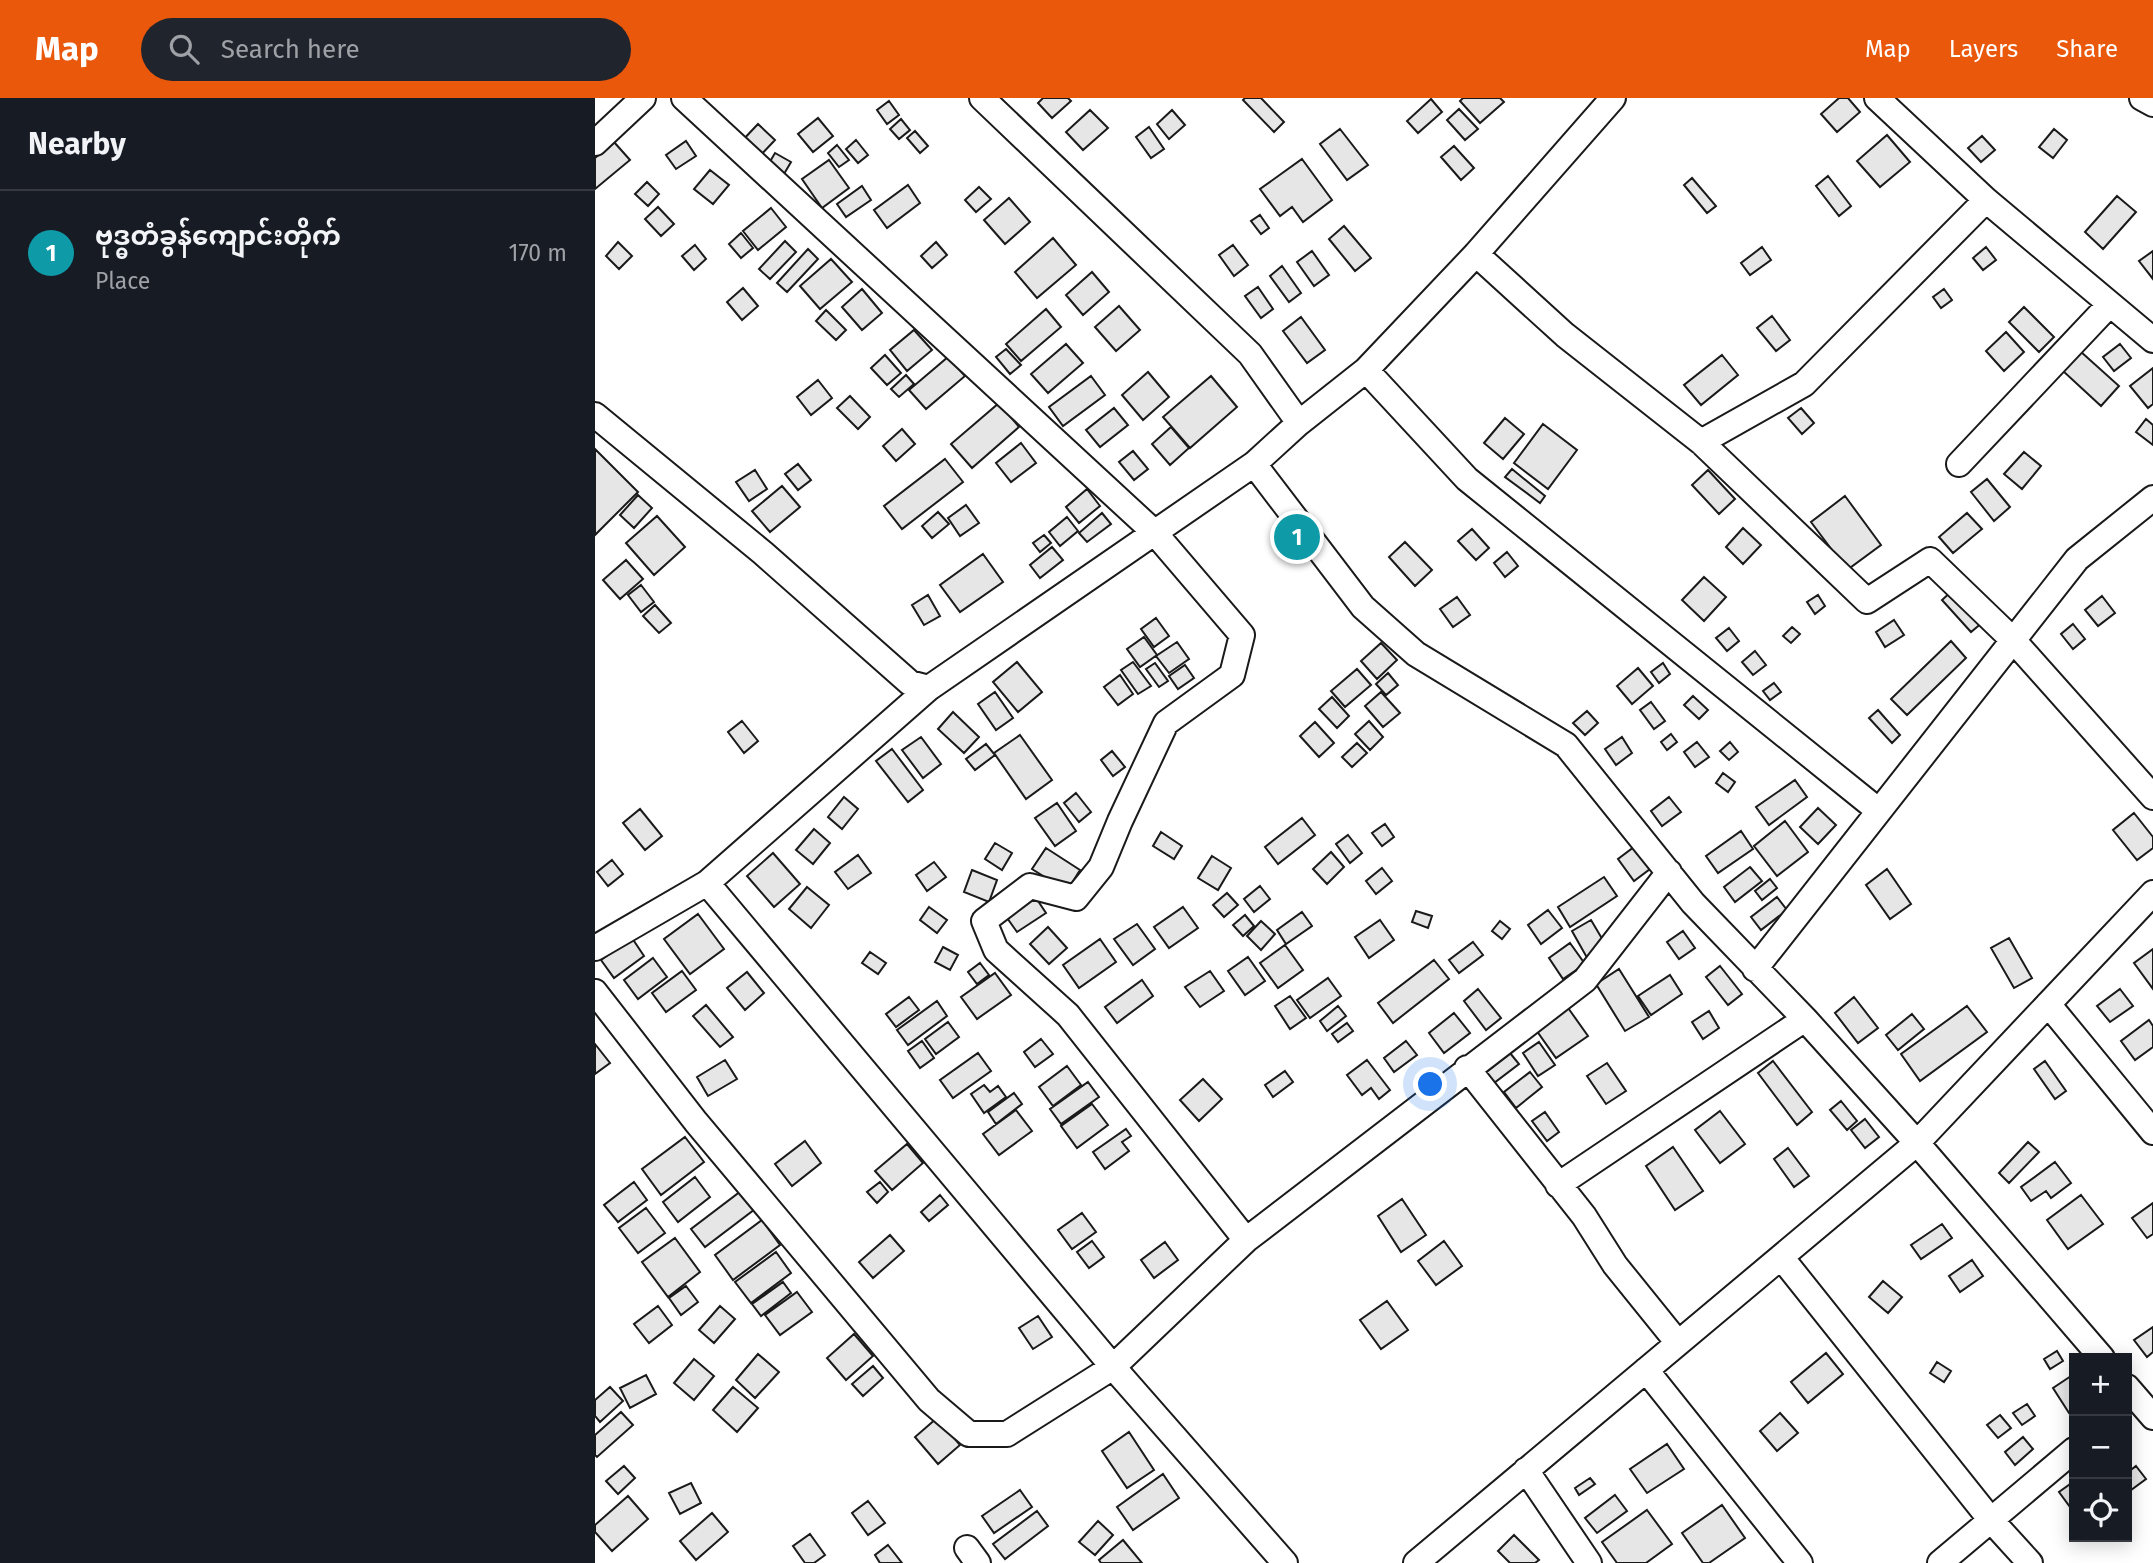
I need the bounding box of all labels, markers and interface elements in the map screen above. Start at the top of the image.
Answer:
search box [141,18,631,81]
text: Map [35,29,99,69]
icon: search [165,30,203,68]
text: Search here [221,34,360,65]
text: Map [1865,35,1911,63]
text: Layers [1949,35,2018,63]
text: Share [2056,35,2118,63]
text: Nearby [28,126,126,162]
text: ဗုဒ္ဓတံခွန်ကျောင်းတိုက် [95,221,341,252]
text: 1 [46,239,56,267]
text: 170 m [508,239,567,267]
text: Place [95,267,150,295]
pin: 1 [1274,511,1320,563]
your location [1413,1067,1447,1101]
map controls [2069,1353,2132,1542]
button: + [2069,1353,2132,1416]
button: − [2069,1416,2132,1479]
button: locate [2069,1479,2132,1542]

